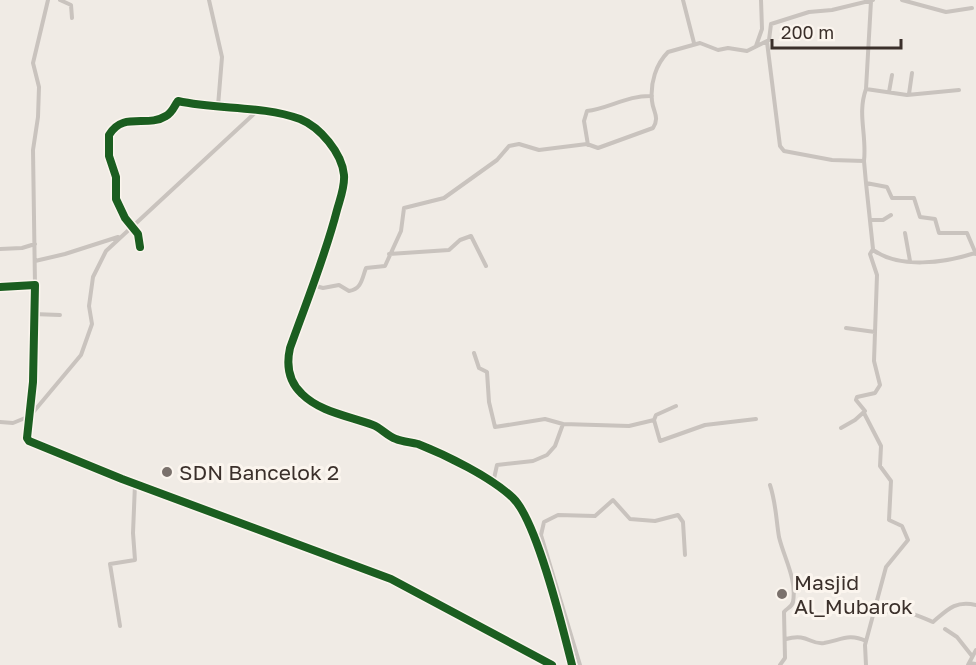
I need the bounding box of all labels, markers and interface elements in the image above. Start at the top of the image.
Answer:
scale bar [772,12,901,50]
text: 200 m [781,21,834,43]
place label: SDN Bancelok 2 [179,459,339,485]
marker: SDN Bancelok 2 [160,465,174,479]
place label: Masjid Al_Mubarok [794,569,913,619]
marker: Masjid Al_Mubarok [775,587,789,601]

